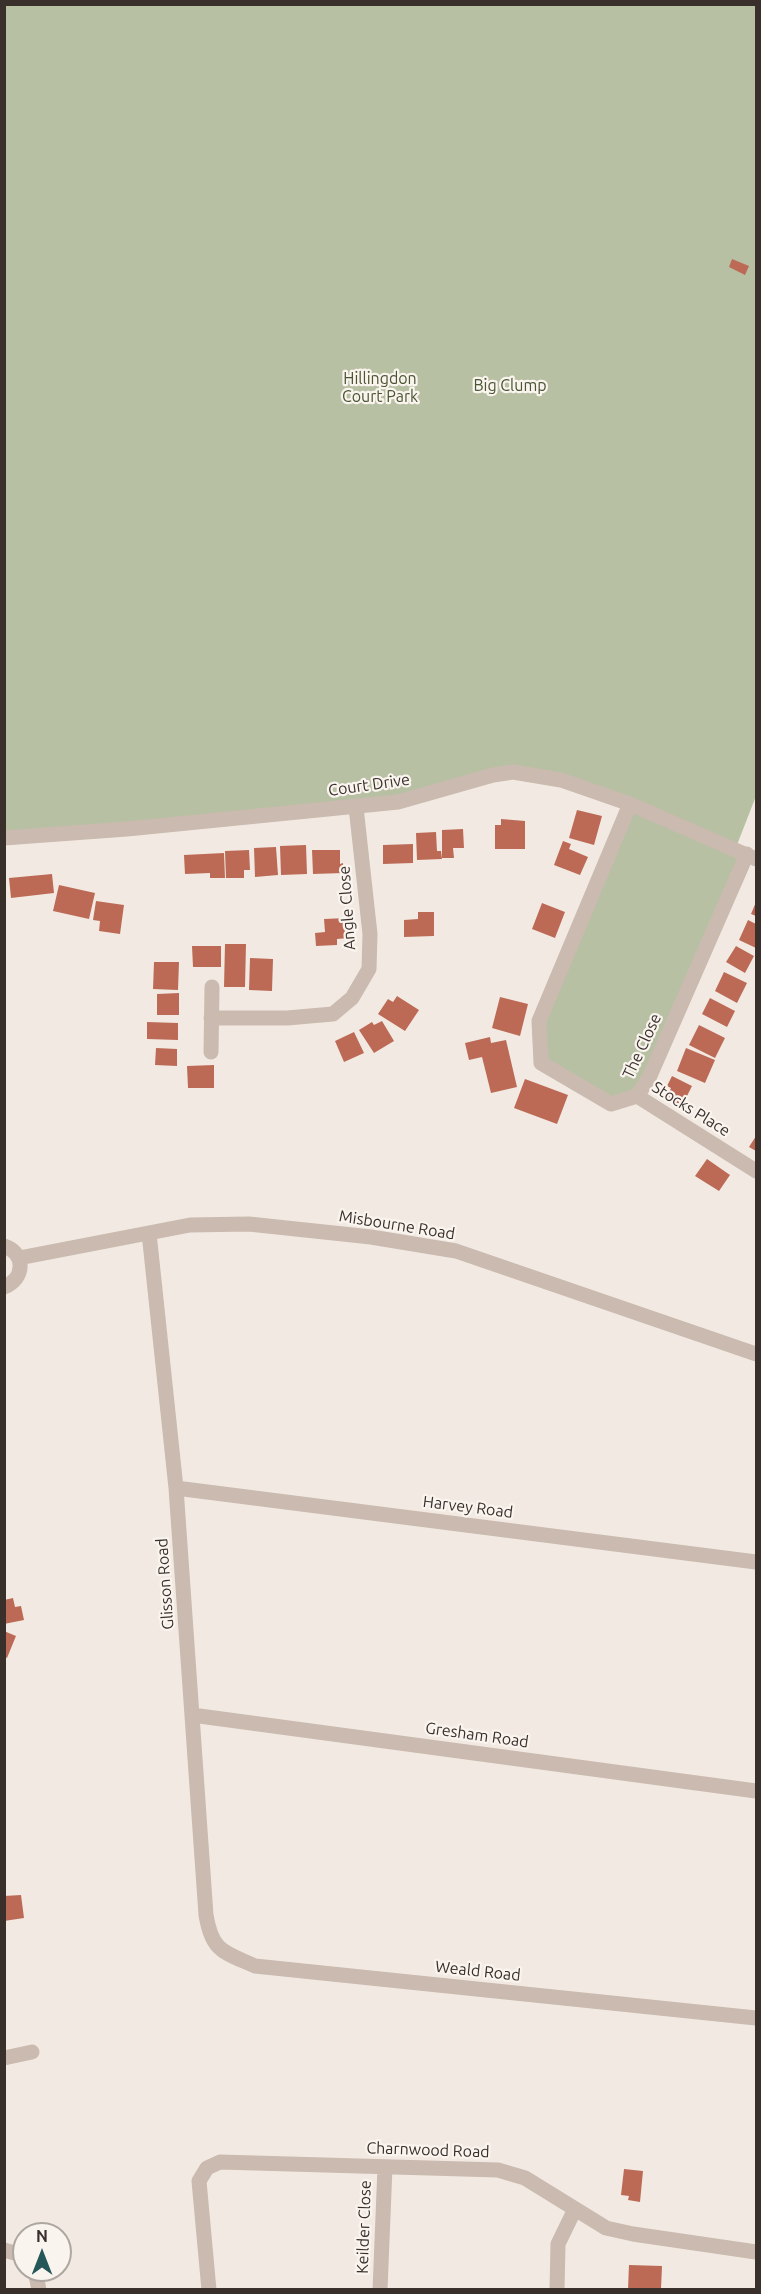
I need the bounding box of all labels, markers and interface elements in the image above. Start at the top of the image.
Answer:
park label: Hillingdon Court Park [342,369,418,407]
park label: Big Clump [473,376,547,396]
street label: Court Drive [327,770,411,800]
street label: Angle Close [334,865,360,951]
street label: The Close [619,1010,665,1082]
street label: Stocks Place [648,1077,734,1141]
street label: Misbourne Road [338,1206,456,1244]
street label: Harvey Road [422,1492,514,1522]
street label: Glisson Road [152,1538,178,1630]
street label: Gresham Road [424,1718,530,1752]
street label: Weald Road [434,1957,522,1985]
street label: Charnwood Road [366,2138,490,2162]
street label: Keilder Close [353,2180,375,2274]
north arrow [12,2222,72,2282]
text: N [36,2227,48,2245]

